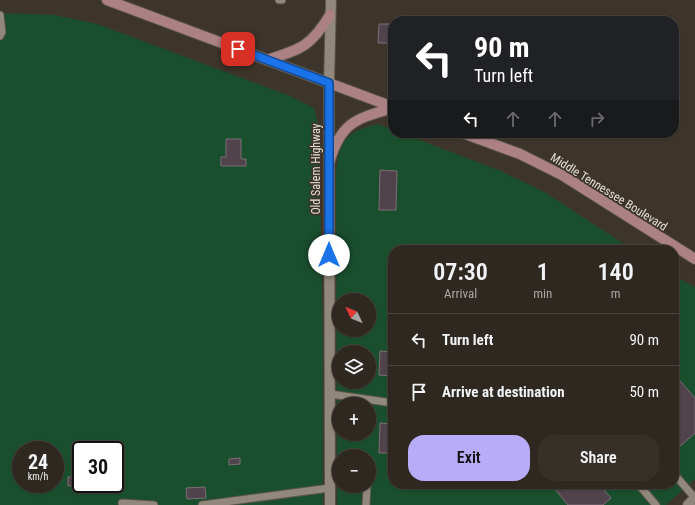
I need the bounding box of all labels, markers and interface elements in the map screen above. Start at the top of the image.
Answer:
text: 90 m [474,31,530,64]
pin [221,32,255,66]
icon: left [408,32,460,84]
icon: arrive [227,38,249,60]
text: Turn left [474,65,533,86]
icon: left [460,108,482,130]
icon: ahead [502,108,524,130]
icon: ahead [544,108,566,130]
icon: right [586,108,608,130]
street label: Old Salem Highway [309,123,323,215]
street label: Middle Tennessee Boulevard [548,150,670,234]
position arrow [308,234,350,276]
text: 07:30 [433,258,488,286]
text: 1 [537,258,549,286]
text: 140 [598,258,634,286]
text: Arrival [444,286,477,301]
text: min [533,286,552,301]
text: m [611,286,621,301]
north arrow [332,293,376,337]
map controls [332,293,376,493]
icon: left [408,329,430,351]
text: Turn left [442,331,493,349]
text: 90 m [629,331,659,349]
button: layers [332,345,376,389]
icon: arrive [408,381,430,403]
text: Arrive at destination [442,383,565,401]
text: 50 m [629,383,659,401]
button: + [332,397,376,441]
button: Exit [408,435,530,481]
button: Share [538,435,659,481]
speed limit sign: 30 [72,441,124,493]
button: − [332,449,376,493]
text: 24 [28,450,48,474]
text: km/h [28,471,48,482]

